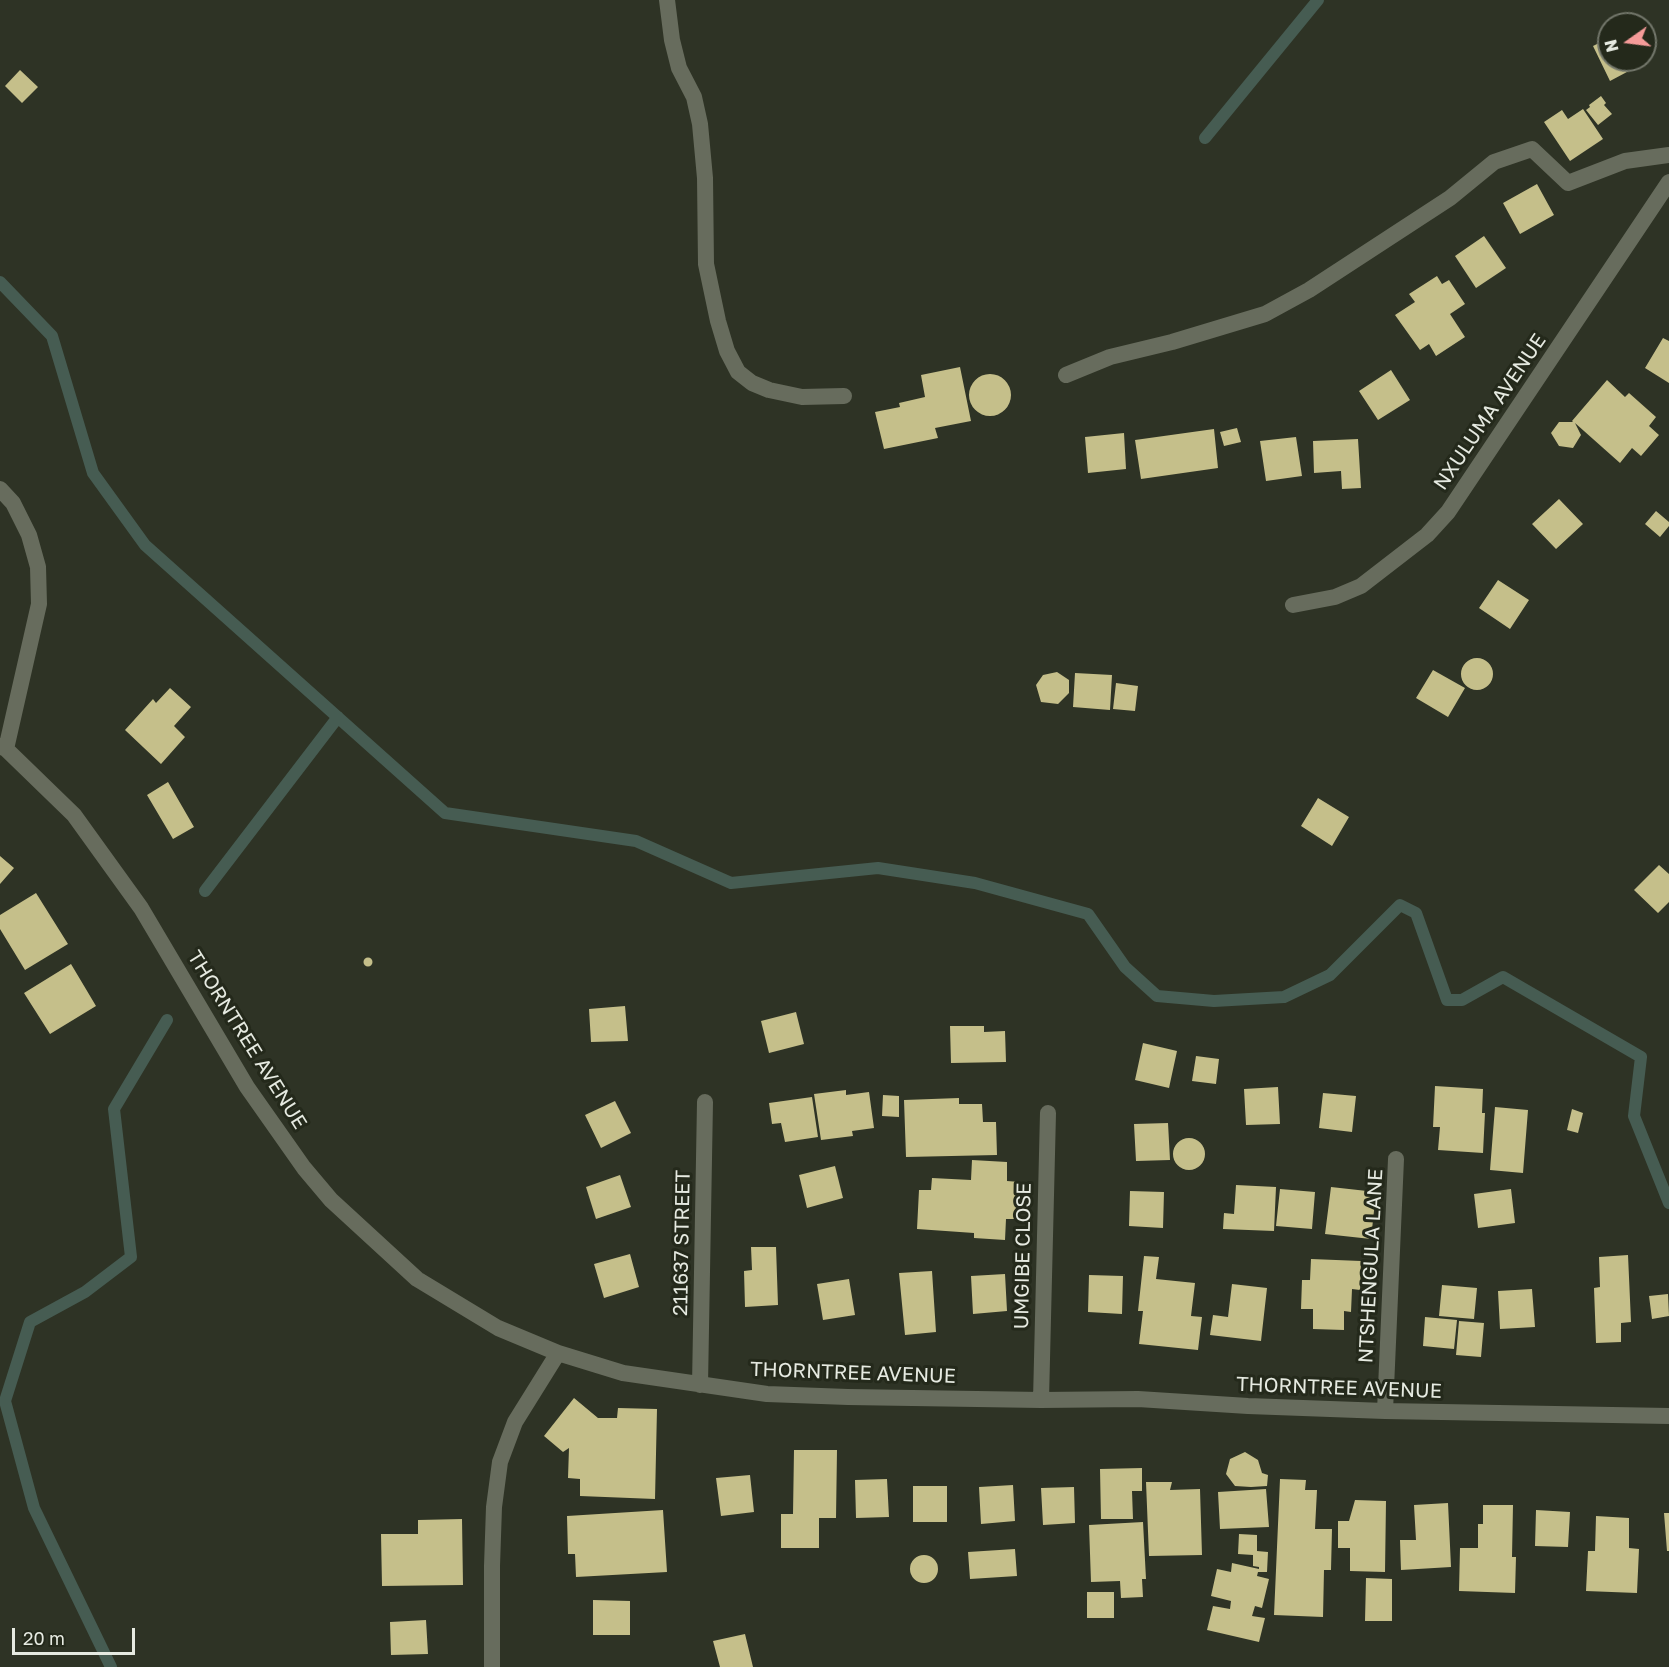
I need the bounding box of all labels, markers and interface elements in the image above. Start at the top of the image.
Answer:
north arrow [1597,12,1657,72]
text: N [1600,38,1623,54]
street label: NXULUMA AVENUE [1429,329,1551,495]
street label: THORNTREE AVENUE [182,946,312,1134]
street label: NTSHENGULA LANE [1354,1168,1388,1364]
street label: 211637 STREET [669,1170,695,1316]
street label: UMGIBE CLOSE [1010,1182,1036,1330]
street label: THORNTREE AVENUE [750,1357,956,1389]
street label: THORNTREE AVENUE [1236,1372,1442,1404]
scale bar [15,1616,138,1654]
text: 20 m [23,1627,65,1649]

